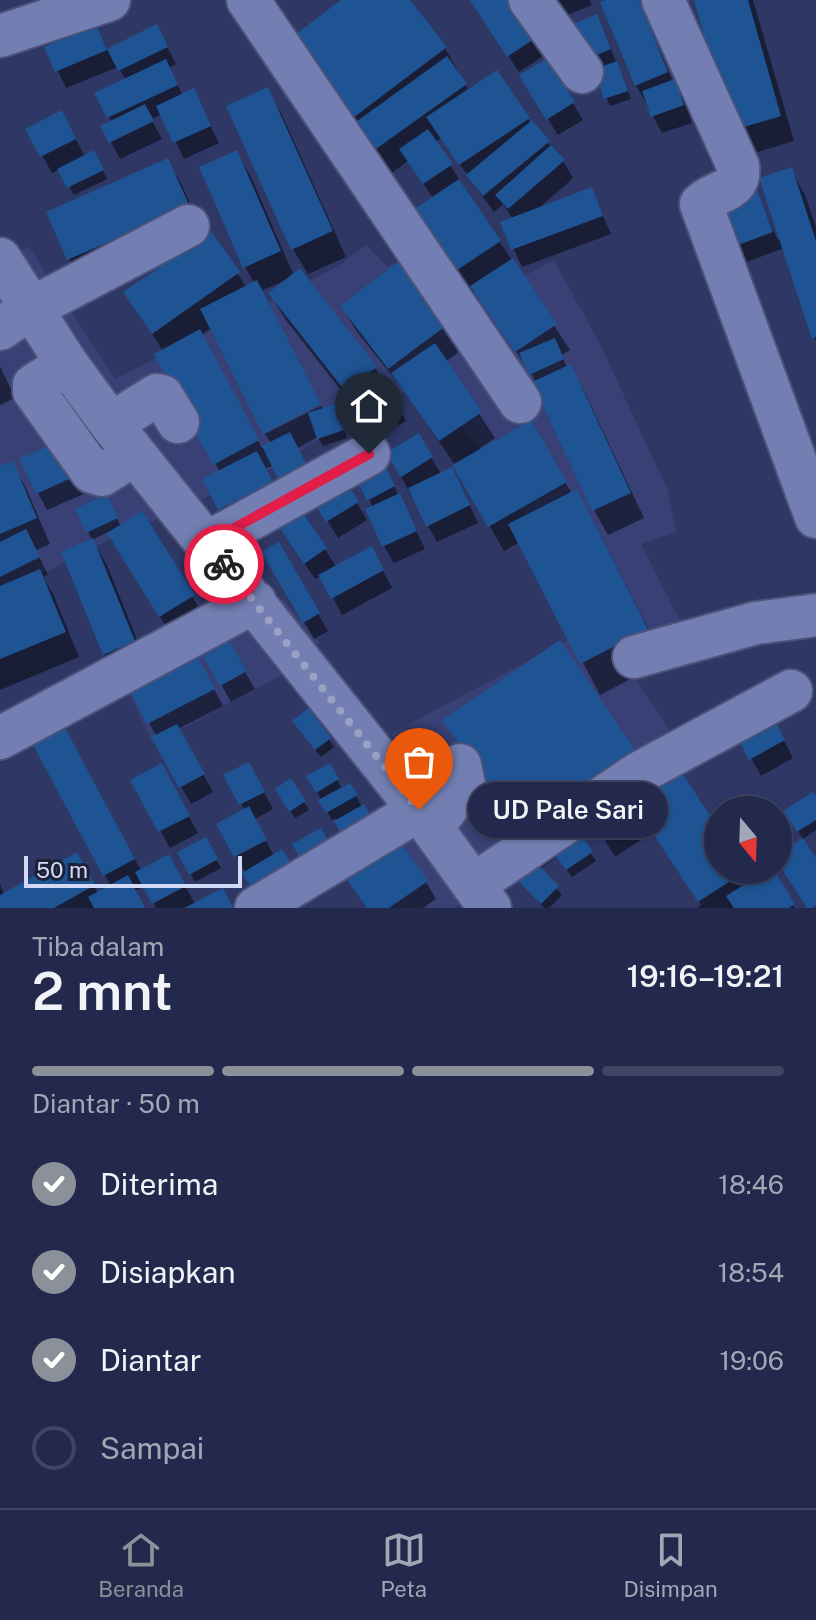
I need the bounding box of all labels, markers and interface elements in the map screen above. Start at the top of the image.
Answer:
pin [335,372,403,454]
icon: home [347,384,391,428]
courier [184,524,264,604]
icon: bike [202,542,246,586]
pin [385,728,453,810]
icon: bag [397,740,441,784]
callout: UD Pale Sari [467,782,667,838]
text: UD Pale Sari [492,794,644,825]
north arrow [704,796,792,884]
map controls [704,796,792,884]
scale bar [24,852,242,888]
text: 50 m [36,857,88,883]
text: Tiba dalam [32,931,164,962]
text: 19:16–19:21 [627,958,784,994]
text: 2 mnt [32,961,173,1022]
text: Diantar · 50 m [32,1088,200,1119]
icon: check [32,1162,76,1206]
text: Diterima [100,1166,218,1202]
text: 18:46 [718,1169,784,1200]
icon: check [32,1250,76,1294]
text: Disiapkan [100,1254,236,1290]
text: 18:54 [718,1257,784,1288]
icon: check [32,1338,76,1382]
text: Diantar [100,1342,201,1378]
text: 19:06 [719,1345,784,1376]
text: Sampai [100,1430,204,1466]
tab: Beranda [98,1528,184,1602]
tab: Peta [380,1528,427,1602]
tab: Disimpan [623,1528,718,1602]

